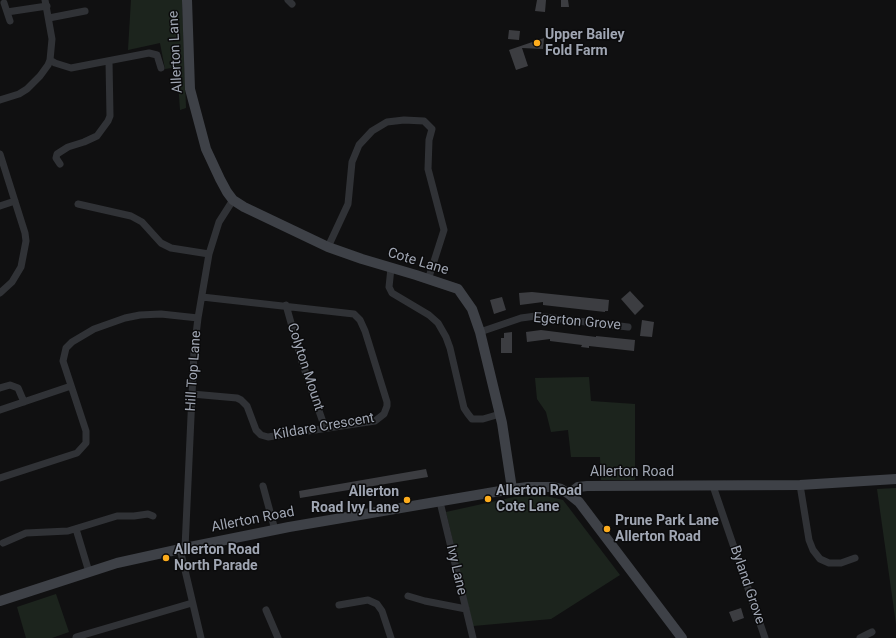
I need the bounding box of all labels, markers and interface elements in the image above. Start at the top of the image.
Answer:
street label: Allerton Lane [165,10,187,94]
place label: Upper Bailey Fold Farm [545,27,625,60]
marker: Upper Bailey Fold Farm [532,38,542,48]
street label: Cote Lane [385,245,451,279]
street label: Egerton Grove [532,310,622,334]
street label: Colyton Mount [283,321,327,413]
street label: Hill Top Lane [183,330,205,412]
street label: Kildare Crescent [272,410,376,444]
street label: Allerton Road [590,464,674,480]
place label: Allerton Road Cote Lane [496,483,582,516]
place label: Allerton Road Ivy Lane [311,484,399,516]
marker: Allerton Road Cote Lane [483,494,493,504]
marker: Allerton Road Ivy Lane [402,495,412,505]
street label: Allerton Road [210,504,296,536]
place label: Prune Park Lane Allerton Road [615,513,719,546]
marker: Prune Park Lane Allerton Road [602,524,612,534]
place label: Allerton Road North Parade [174,542,260,574]
street label: Ivy Lane [442,543,470,597]
street label: Byland Grove [726,544,768,626]
marker: Allerton Road North Parade [161,553,171,563]

